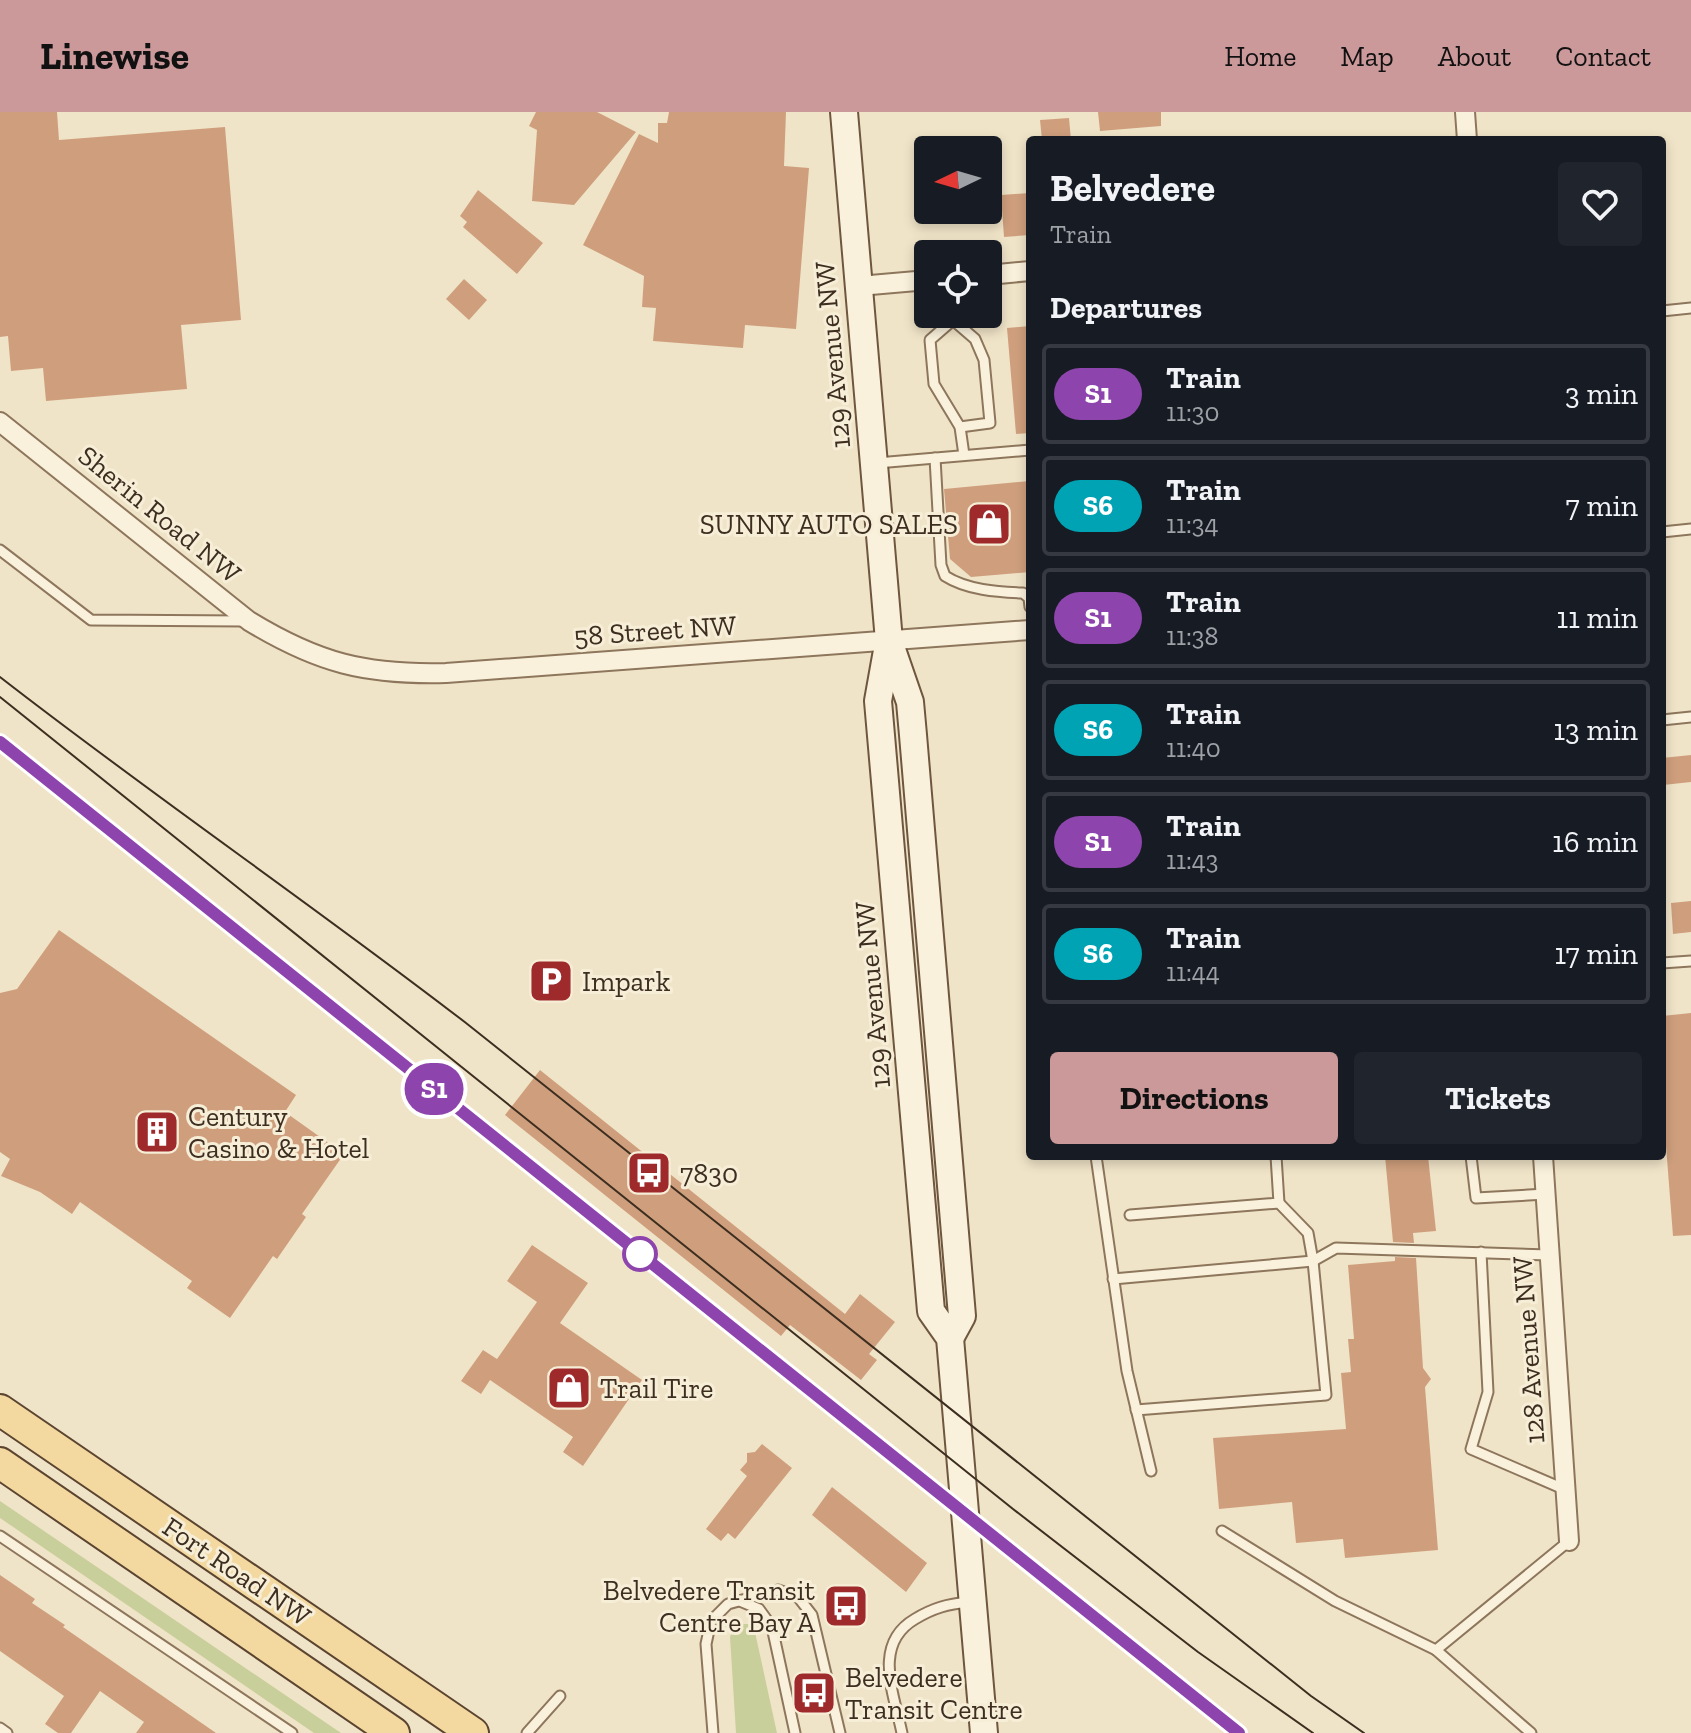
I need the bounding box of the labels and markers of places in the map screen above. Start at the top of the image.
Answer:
shop icon: SUNNY AUTO SALES [965,500,1013,548]
place label: SUNNY AUTO SALES [700,508,958,541]
parking icon: Impark [527,957,575,1005]
place label: Impark [582,965,671,998]
place label: Century Casino & Hotel [188,1100,369,1165]
building icon: Century Casino & Hotel [133,1108,181,1156]
bus stop icon: 7830 [625,1149,673,1197]
place label: 7830 [680,1157,738,1190]
unlabelled marker [623,1237,657,1271]
shop icon: Trail Tire [545,1364,593,1412]
place label: Trail Tire [600,1372,714,1405]
place label: Belvedere Transit Centre Bay A [603,1574,816,1639]
bus stop icon: Belvedere Transit Centre Bay A [822,1582,870,1630]
place label: Belvedere Transit Centre [845,1661,1023,1726]
bus stop icon: Belvedere Transit Centre [790,1669,838,1717]

